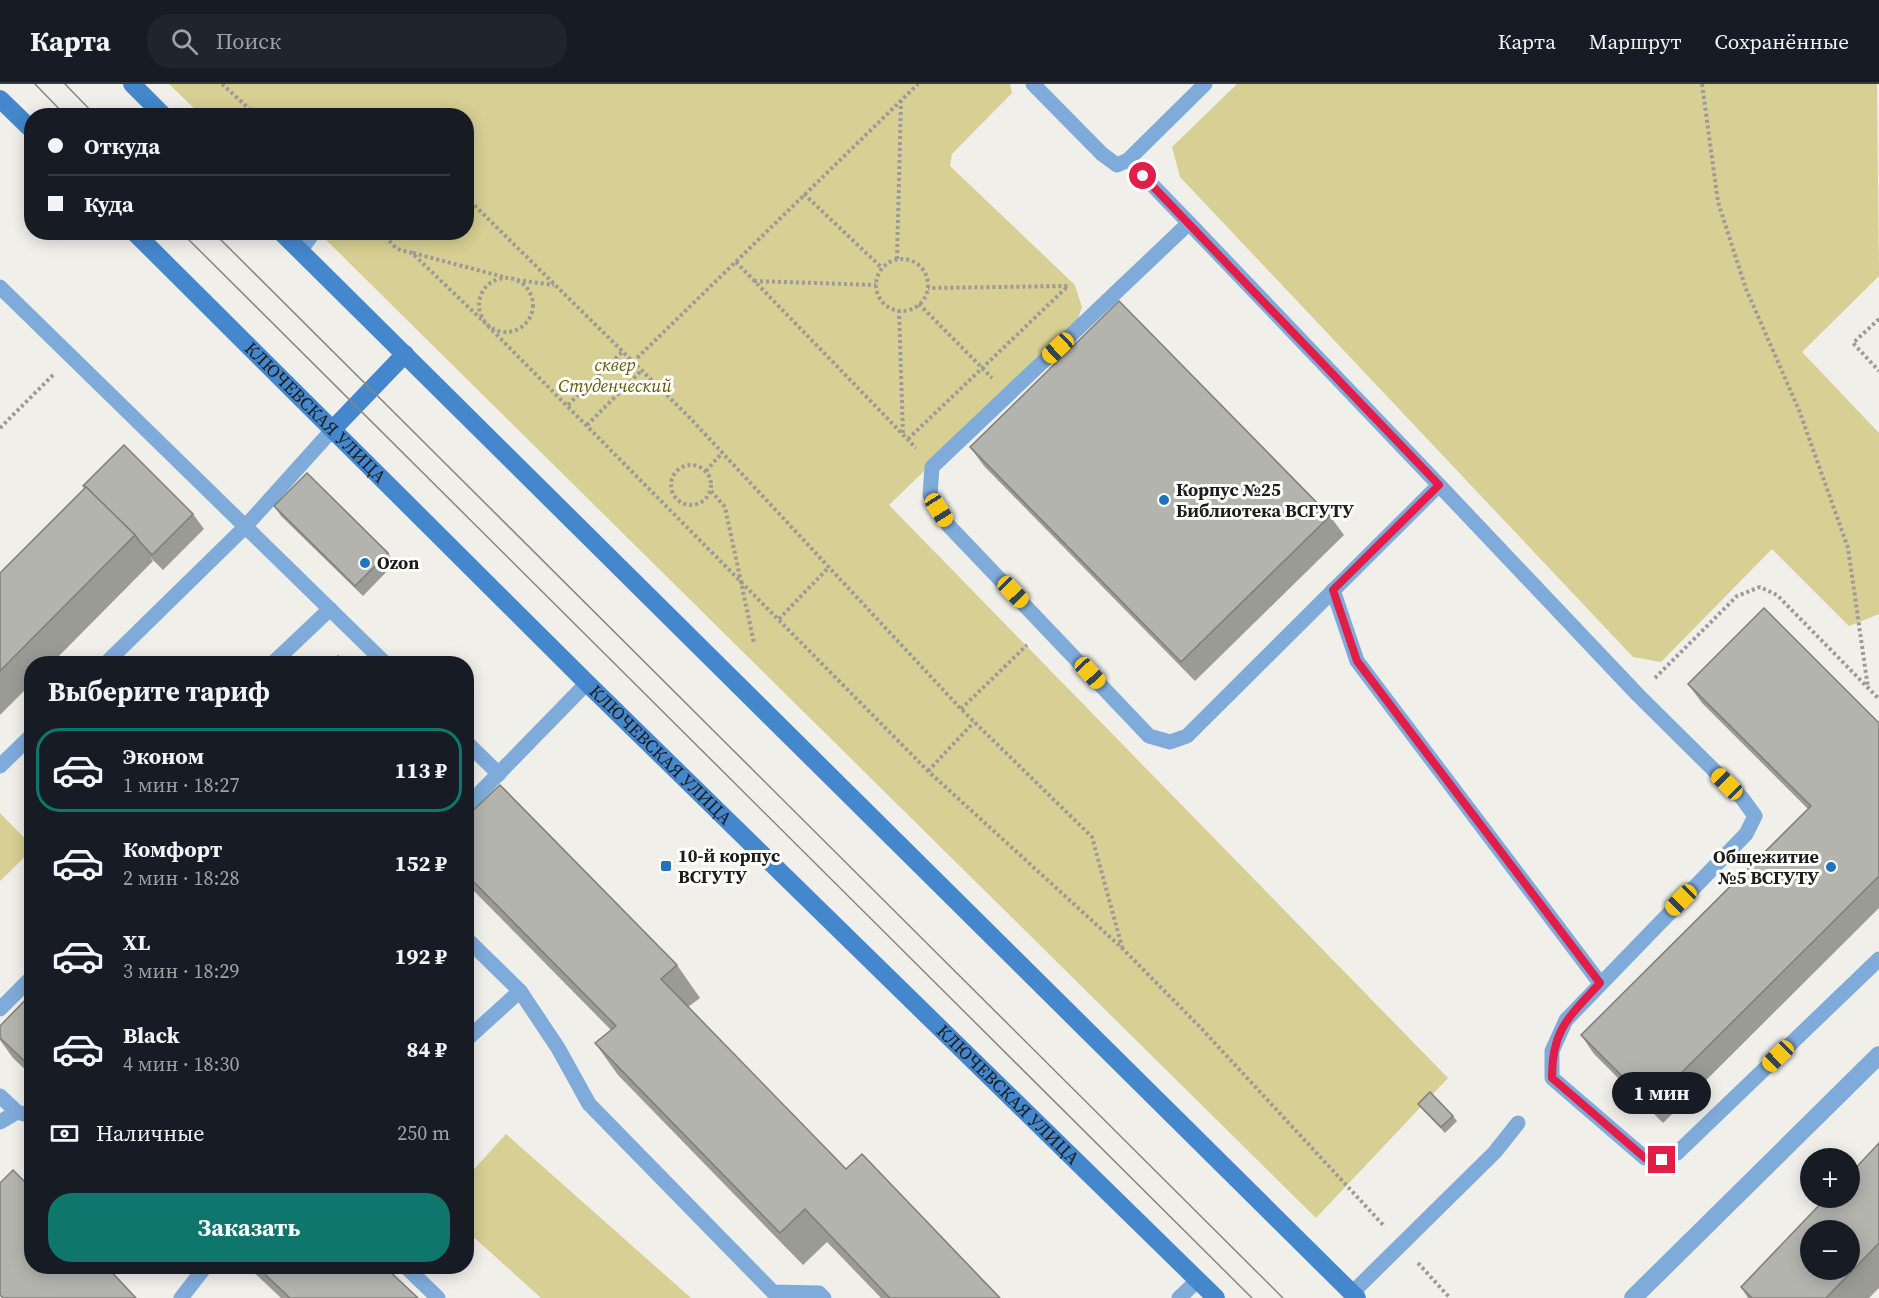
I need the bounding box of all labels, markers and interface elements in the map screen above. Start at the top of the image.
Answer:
search box [147,14,567,68]
text: Карта [30,22,111,60]
icon: search [168,25,201,58]
text: Поиск [216,26,281,56]
text: Карта [1498,27,1556,56]
text: Маршрут [1589,27,1682,56]
text: Сохранённые [1715,27,1849,56]
text: Откуда [84,131,160,161]
route start [1129,162,1156,189]
text: Куда [84,189,134,219]
car [1039,329,1077,367]
street label: КЛЮЧЕВСКАЯ УЛИЦА [239,336,392,488]
park label: сквер Студенческий [558,352,672,398]
place label: Корпус №25 Библиотека ВСГУТУ [1176,477,1354,523]
car [922,490,956,530]
marker: Корпус №25 Библиотека ВСГУТУ [1157,493,1171,507]
place label: Ozon [377,550,419,575]
marker: Ozon [358,556,372,570]
car [994,573,1032,611]
car [1071,654,1109,692]
text: Выберите тариф [48,673,270,710]
street label: КЛЮЧЕВСКАЯ УЛИЦА [584,679,738,830]
text: Эконом [123,741,204,771]
icon: car [51,743,105,797]
text: 113 ₽ [395,755,447,785]
car [1708,765,1746,803]
text: 1 мин · 18:27 [123,771,239,799]
text: Комфорт [123,834,222,864]
icon: car [51,836,105,890]
place label: 10-й корпус ВСГУТУ [678,843,780,889]
place label: Общежитие №5 ВСГУТУ [1713,844,1819,890]
text: 152 ₽ [395,848,447,878]
marker: 10-й корпус ВСГУТУ [659,859,673,873]
marker: Общежитие №5 ВСГУТУ [1824,860,1838,874]
text: 2 мин · 18:28 [123,864,239,892]
car [1662,881,1700,919]
text: XL [123,927,150,957]
icon: car [51,929,105,983]
text: 192 ₽ [395,941,447,971]
text: 3 мин · 18:29 [123,957,239,985]
street label: КЛЮЧЕВСКАЯ УЛИЦА [931,1019,1085,1170]
text: Black [123,1020,180,1050]
icon: car [51,1022,105,1076]
text: 84 ₽ [407,1034,447,1064]
car [1759,1037,1797,1075]
text: 4 мин · 18:30 [123,1050,239,1078]
callout: 1 мин [1612,1073,1712,1115]
text: 1 мин [1634,1079,1689,1107]
icon: cash [48,1117,81,1150]
text: Наличные [96,1118,205,1148]
text: 250 m [397,1119,450,1147]
route end [1648,1146,1675,1173]
map controls [1800,1148,1860,1280]
button: + [1800,1148,1860,1208]
button: Заказать [48,1193,450,1262]
button: − [1800,1220,1860,1280]

